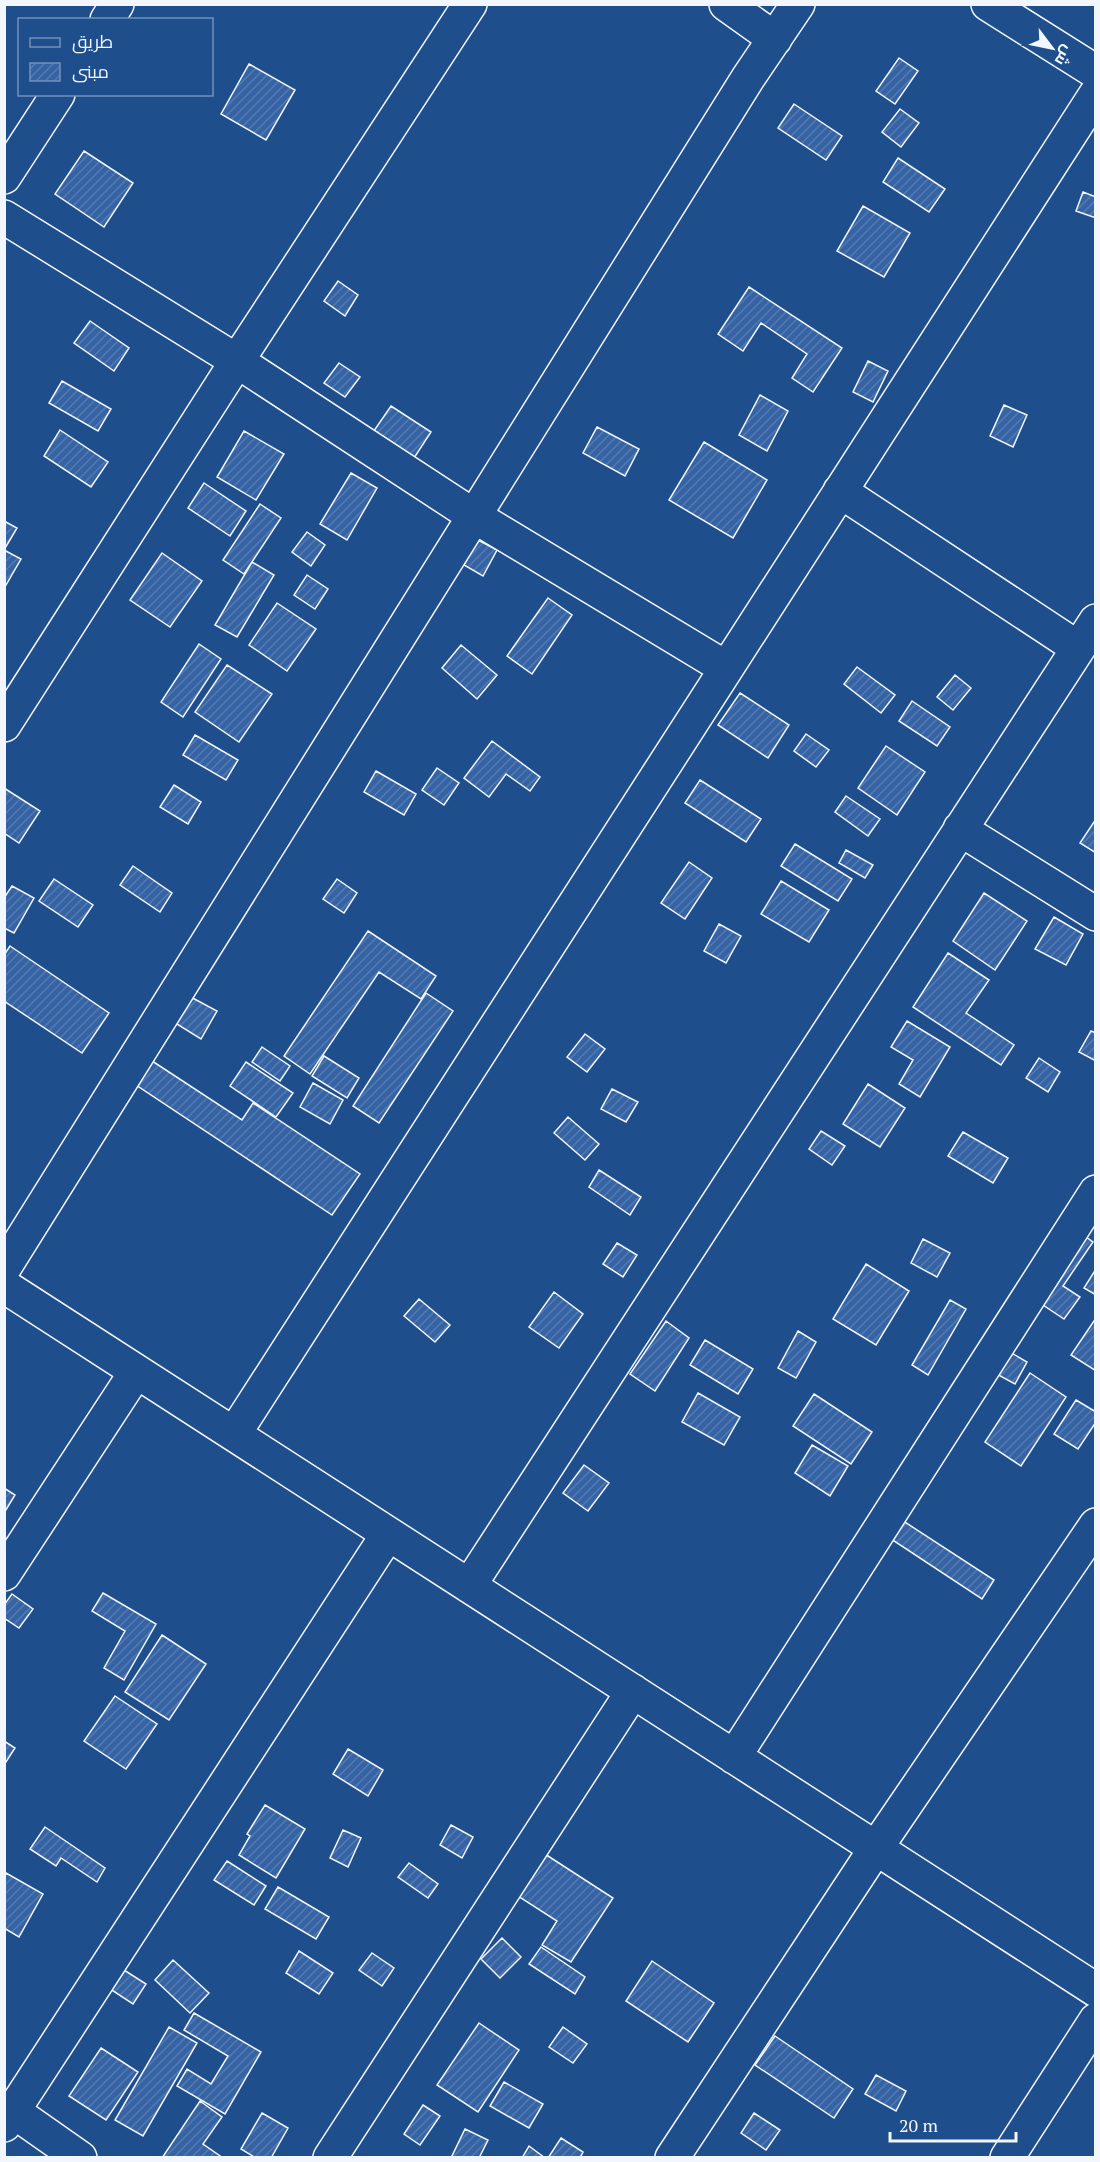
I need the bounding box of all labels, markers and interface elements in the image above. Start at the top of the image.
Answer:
legend [18,18,213,96]
north arrow [1022,18,1082,78]
text: طريق [72,29,113,54]
text: ش [1050,41,1079,70]
text: مبنى [72,59,109,83]
scale bar [890,2105,1016,2143]
text: 20 m [899,2113,939,2137]

